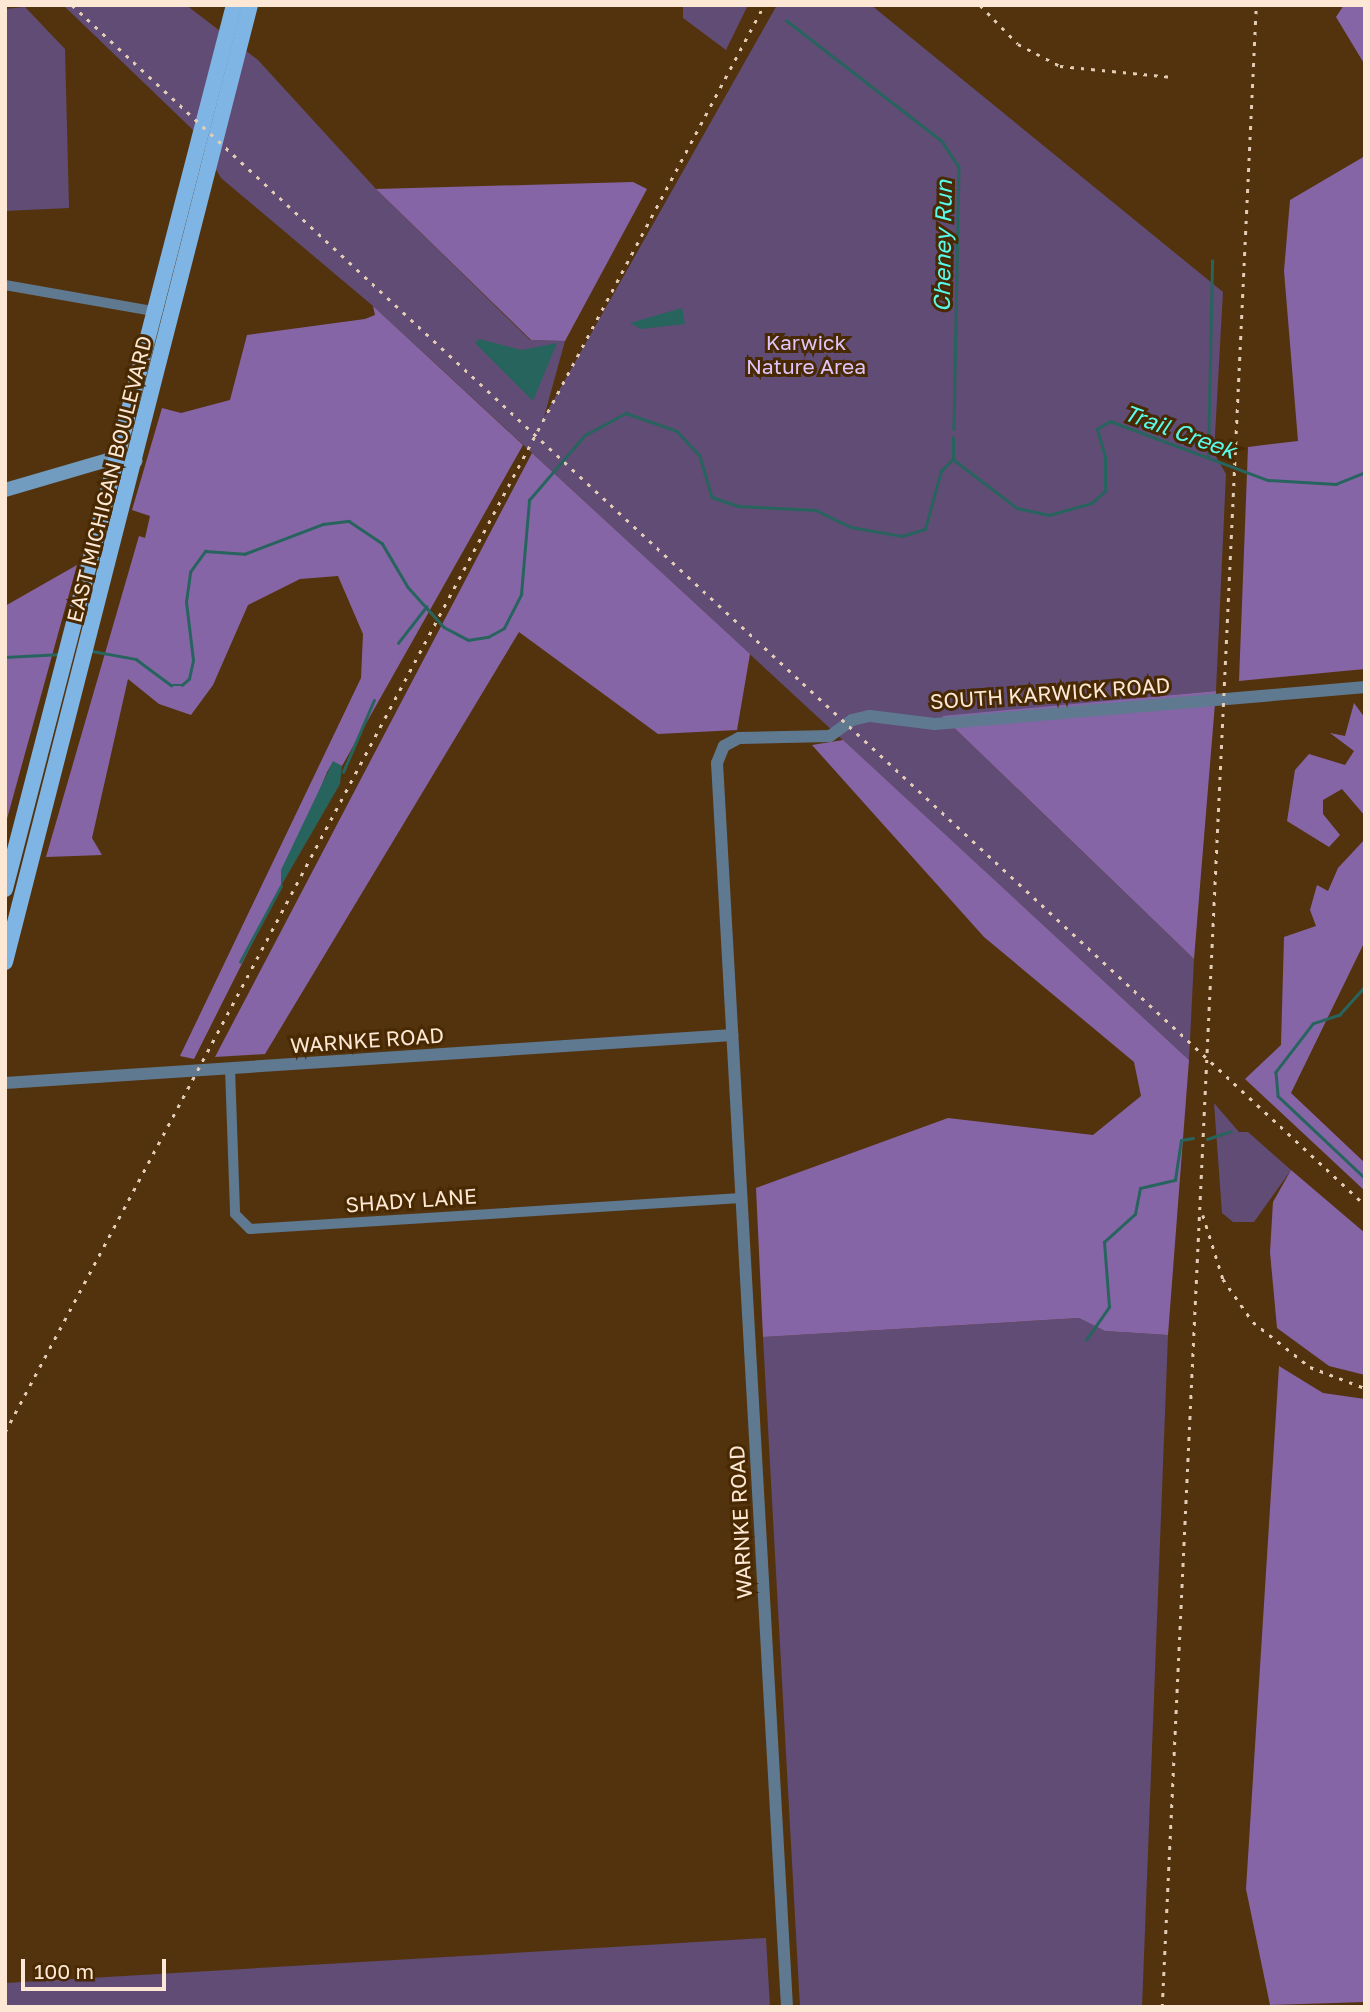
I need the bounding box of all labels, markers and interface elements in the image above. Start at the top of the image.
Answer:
water label: Cheney Run [927,180,957,312]
park label: Karwick Nature Area [746,329,866,379]
street label: EAST MICHIGAN BOULEVARD [61,333,157,625]
water label: Trail Creek [1120,398,1240,464]
street label: SOUTH KARWICK ROAD [929,672,1171,714]
street label: WARNKE ROAD [289,1022,445,1058]
street label: SHADY LANE [344,1183,478,1217]
street label: WARNKE ROAD [723,1444,757,1600]
scale bar [24,1946,170,1990]
text: 100 m [34,1958,94,1984]

